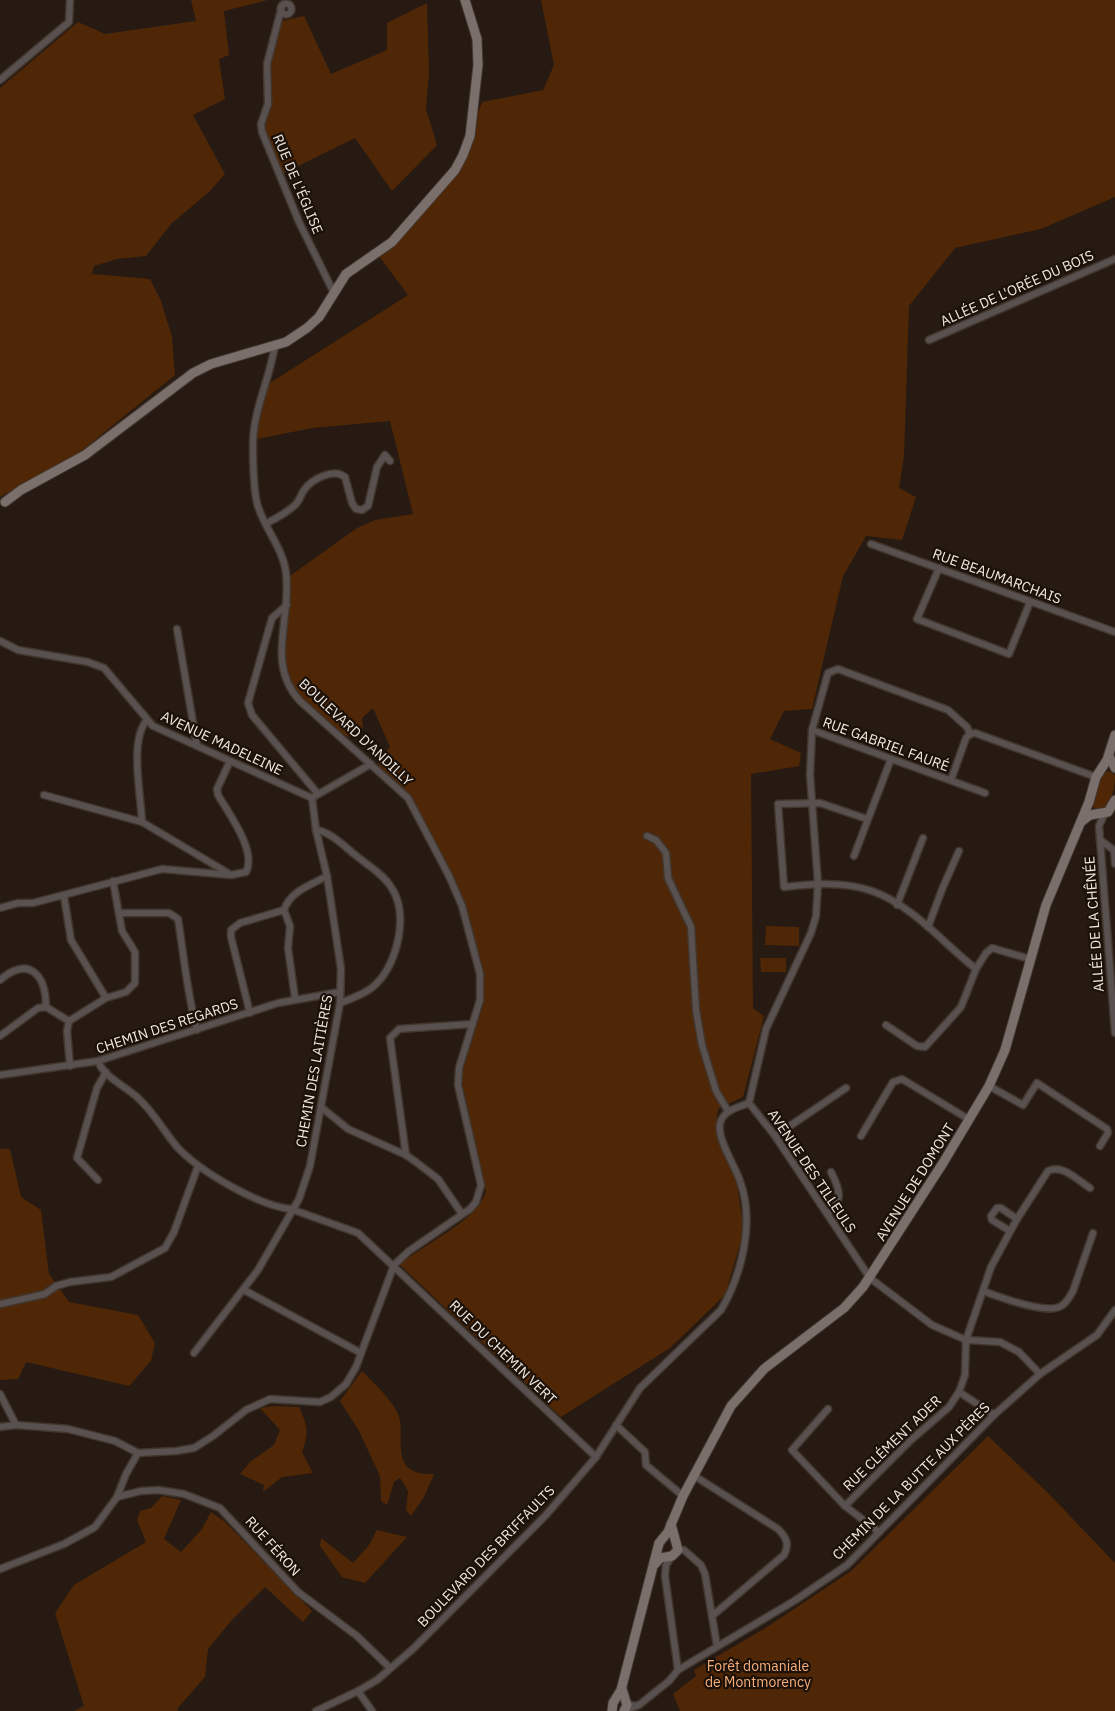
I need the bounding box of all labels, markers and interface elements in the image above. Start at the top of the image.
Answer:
street label: RUE DE L'ÉGLISE [269,131,328,237]
street label: ALLÉE DE L'ORÉE DU BOIS [937,245,1097,330]
street label: RUE BEAUMARCHAIS [930,544,1064,608]
street label: BOULEVARD D'ANDILLY [295,675,417,790]
street label: AVENUE MADELEINE [158,707,286,779]
street label: RUE GABRIEL FAURÉ [820,712,952,775]
street label: ALLÉE DE LA CHÊNÉE [1079,856,1108,993]
street label: CHEMIN DES LAITIÈRES [291,993,336,1149]
street label: CHEMIN DES REGARDS [94,995,240,1057]
street label: AVENUE DES TILLEULS [764,1106,860,1236]
street label: AVENUE DE DOMONT [872,1120,958,1244]
street label: RUE DU CHEMIN VERT [446,1296,560,1408]
street label: RUE CLÉMENT ADER [838,1391,945,1495]
street label: CHEMIN DE LA BUTTE AUX PÈRES [828,1398,994,1564]
street label: BOULEVARD DES BRIFFAULTS [413,1481,559,1631]
street label: RUE FÉRON [241,1512,305,1580]
park label: Forêt domaniale de Montmorency [705,1657,811,1691]

